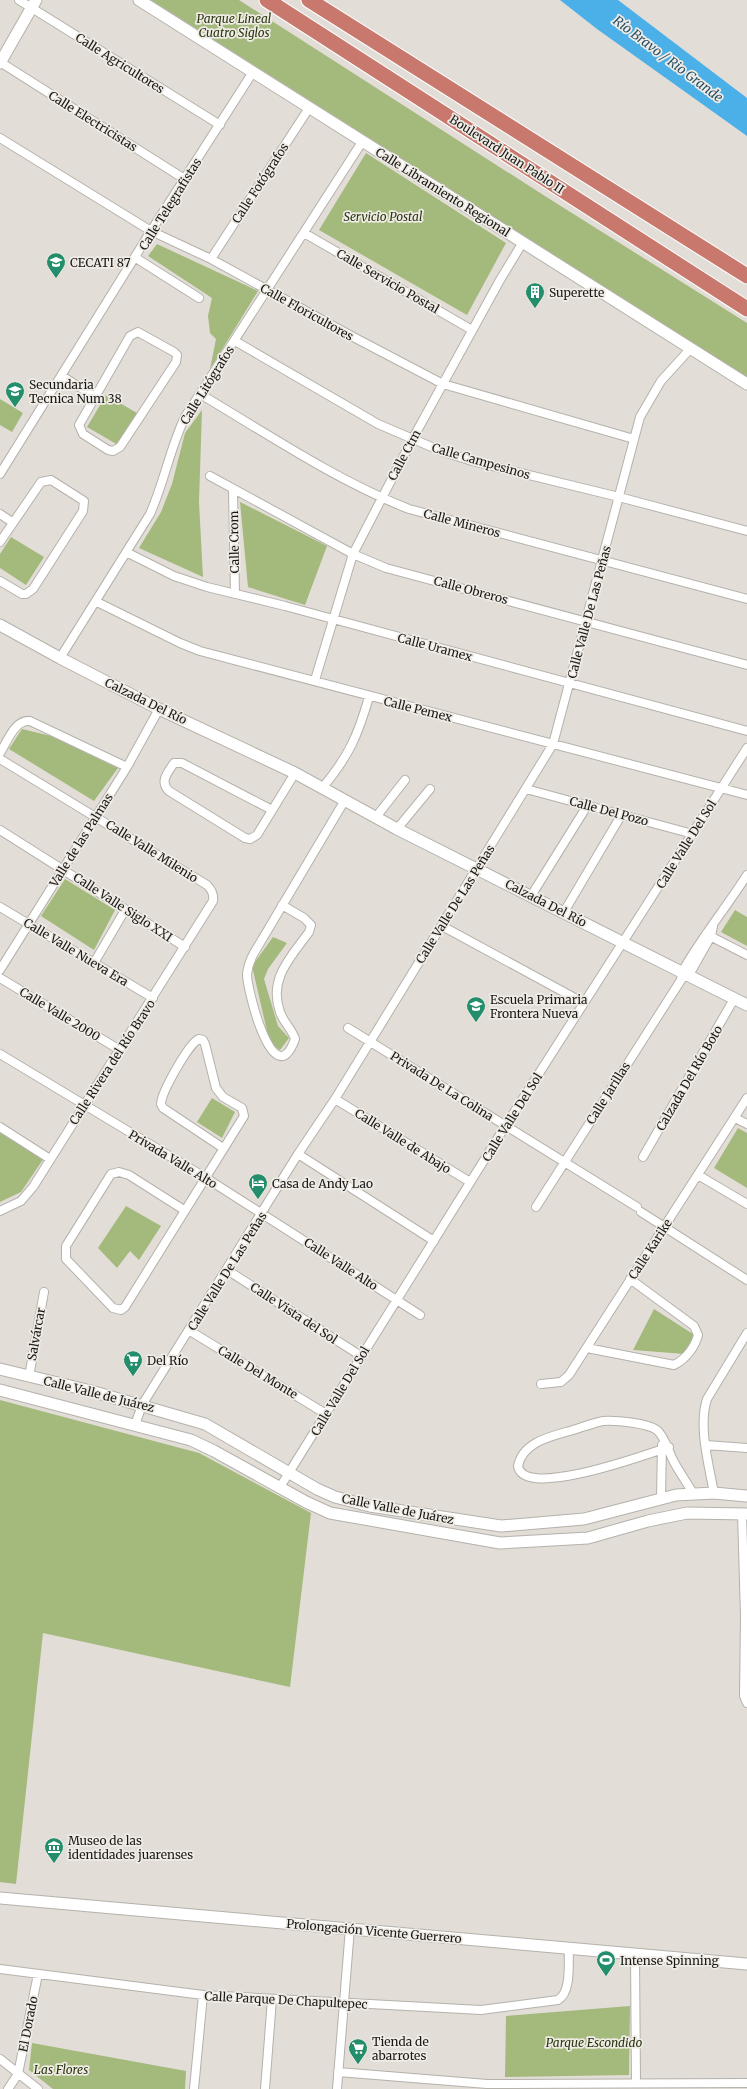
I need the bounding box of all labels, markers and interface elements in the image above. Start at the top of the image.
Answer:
park label: Parque Lineal Cuatro Siglos [197,11,272,40]
water label: Río Bravo / Rio Grande [610,12,727,106]
street label: Calle Agricultores [73,30,167,96]
street label: Calle Electricistas [46,88,140,154]
street label: Boulevard Juan Pablo II [447,111,567,197]
street label: Calle Fotógrafos [228,140,292,226]
street label: Calle Libramiento Regional [373,144,513,240]
street label: Calle Telegrafistas [136,155,204,253]
park label: Servicio Postal [343,209,423,224]
street label: Calle Servicio Postal [334,246,442,317]
school or university icon: CECATI 87 [45,251,67,279]
place label: CECATI 87 [70,255,131,270]
street label: Calle Floricultores [258,280,356,344]
building icon: Superette [524,281,546,309]
place label: Superette [549,285,604,300]
street label: Calle Litógrafos [177,343,237,427]
place label: Secundaria Tecnica Num 38 [29,377,122,406]
school or university icon: Secundaria Tecnica Num 38 [4,380,26,408]
street label: Calle Ctm [384,427,424,483]
street label: Calle Campesinos [430,440,532,482]
street label: Calle Mineros [422,506,502,540]
street label: Calle Crom [226,510,242,573]
street label: Calle Valle De Las Peñas [564,544,614,680]
street label: Calle Obreros [432,573,510,607]
street label: Calle Uramex [396,630,475,664]
street label: Calzada Del Río [103,675,189,727]
street label: Calle Pemex [382,693,455,725]
street label: Valle de las Palmas [46,790,116,891]
street label: Calle Del Pozo [568,793,650,829]
street label: Calle Valle Del Sol [653,797,719,891]
street label: Calle Valle Milenio [103,817,201,885]
street label: Calle Valle De Las Peñas [412,842,498,966]
street label: Calle Valle Siglo XXI [71,869,175,945]
street label: Calzada Del Río [503,876,589,930]
street label: Calle Valle Nueva Era [21,915,132,990]
street label: Calle Valle 2000 [17,984,103,1044]
place label: Escuela Primaria Frontera Nueva [490,992,588,1021]
school or university icon: Escuela Primaria Frontera Nueva [465,995,487,1023]
street label: Calle Rivera del Río Bravo [66,997,158,1127]
street label: Calzada Del Río Boto [653,1023,725,1133]
street label: Privada De La Colina [388,1048,497,1124]
street label: Calle Jarillas [583,1059,633,1127]
street label: Calle Valle Del Sol [479,1070,545,1164]
street label: Calle Valle de Abajo [352,1105,454,1177]
street label: Privada Valle Alto [126,1127,220,1191]
hotel icon: Casa de Andy Lao [247,1172,269,1200]
place label: Casa de Andy Lao [272,1176,373,1191]
street label: Calle Valle De Las Peñas [184,1209,270,1333]
street label: Calle Karike [625,1216,675,1282]
street label: Calle Valle Alto [301,1235,381,1293]
street label: Calle Vista del Sol [248,1279,341,1347]
street label: Salvárcar [24,1306,48,1362]
street label: Calle Del Monte [215,1342,301,1402]
street label: Calle Valle Del Sol [307,1343,373,1438]
supermarket icon: Del Río [122,1349,144,1377]
place label: Del Río [147,1353,188,1368]
street label: Calle Valle de Juárez [42,1373,156,1415]
street label: Calle Valle de Juárez [341,1491,456,1527]
place label: Museo de las identidades juarenses [68,1833,193,1862]
museum icon: Museo de las identidades juarenses [43,1836,65,1864]
street label: Prolongación Vicente Guerrero [286,1916,462,1946]
sports icon: Intense Spinning [595,1949,617,1977]
place label: Intense Spinning [620,1953,720,1968]
street label: Calle Parque De Chapultepec [204,1988,368,2012]
street label: El Dorado [15,1995,41,2053]
place label: Tienda de abarrotes [372,2034,429,2063]
park label: Parque Escondido [546,2035,642,2050]
supermarket icon: Tienda de abarrotes [347,2037,369,2065]
park label: Las Flores [34,2062,88,2077]

